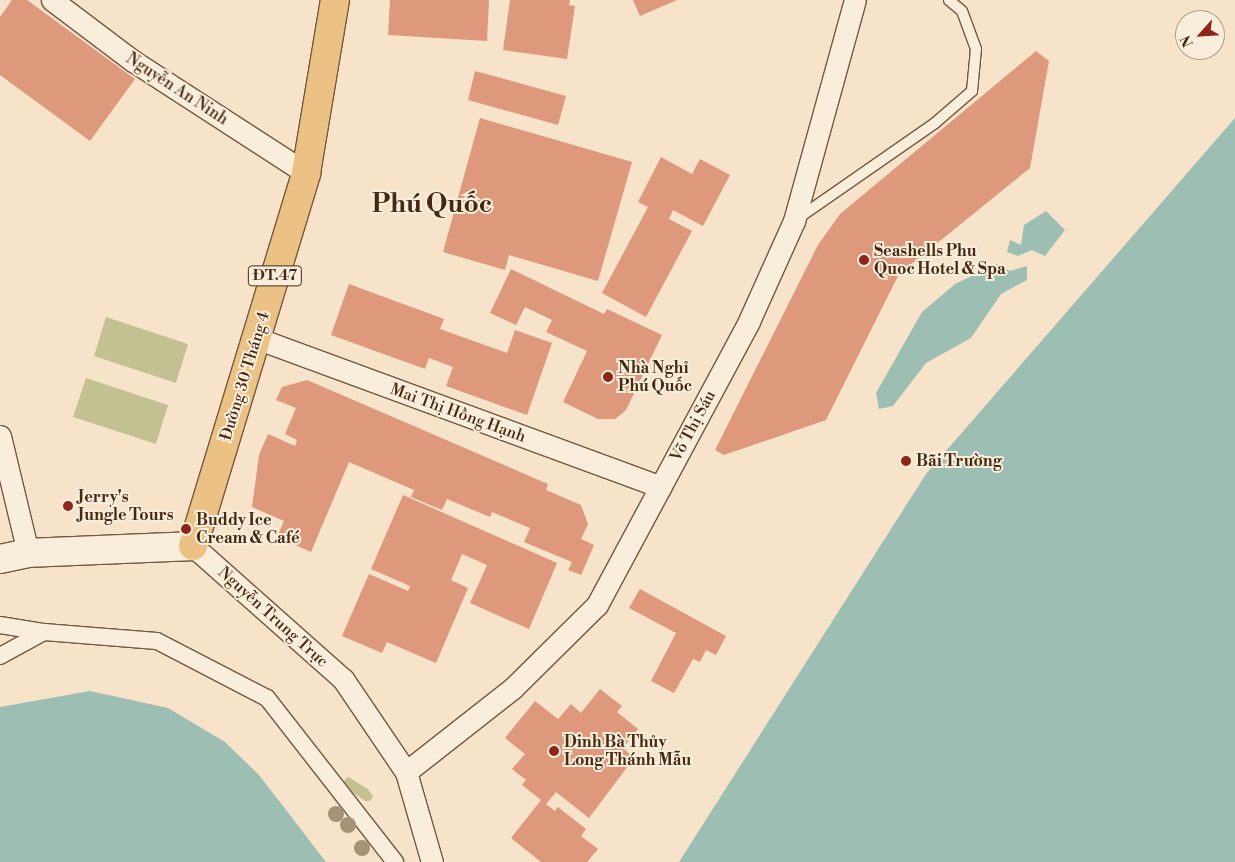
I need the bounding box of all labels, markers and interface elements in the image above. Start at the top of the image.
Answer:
north arrow [1175,10,1225,60]
text: N [1177,32,1198,50]
street label: Nguyễn An Ninh [122,49,232,129]
district label: Phú Quốc [372,189,492,221]
place label: Seashells Phu Quoc Hotel & Spa [874,241,1006,279]
marker: Seashells Phu Quoc Hotel & Spa [858,254,870,266]
road number: ĐT.47 [248,264,302,288]
street label: Đường 30 Tháng 4 [216,309,274,443]
place label: Nhà Nghỉ Phú Quốc [618,358,692,396]
marker: Nhà Nghỉ Phú Quốc [602,371,614,383]
street label: Mai Thị Hồng Hạnh [388,380,528,446]
street label: Võ Thị Sáu [666,387,720,465]
place label: Bãi Trường [916,451,1002,471]
marker: Bãi Trường [900,455,912,467]
place label: Jerry's Jungle Tours [78,487,174,525]
marker: Jerry's Jungle Tours [62,500,74,512]
place label: Buddy Ice Cream & Café [196,510,300,548]
marker: Buddy Ice Cream & Café [180,523,192,535]
street label: Nguyễn Trung Trực [214,563,332,671]
place label: Dinh Bà Thủy Long Thánh Mẫu [564,732,691,770]
marker: Dinh Bà Thủy Long Thánh Mẫu [548,745,560,757]

